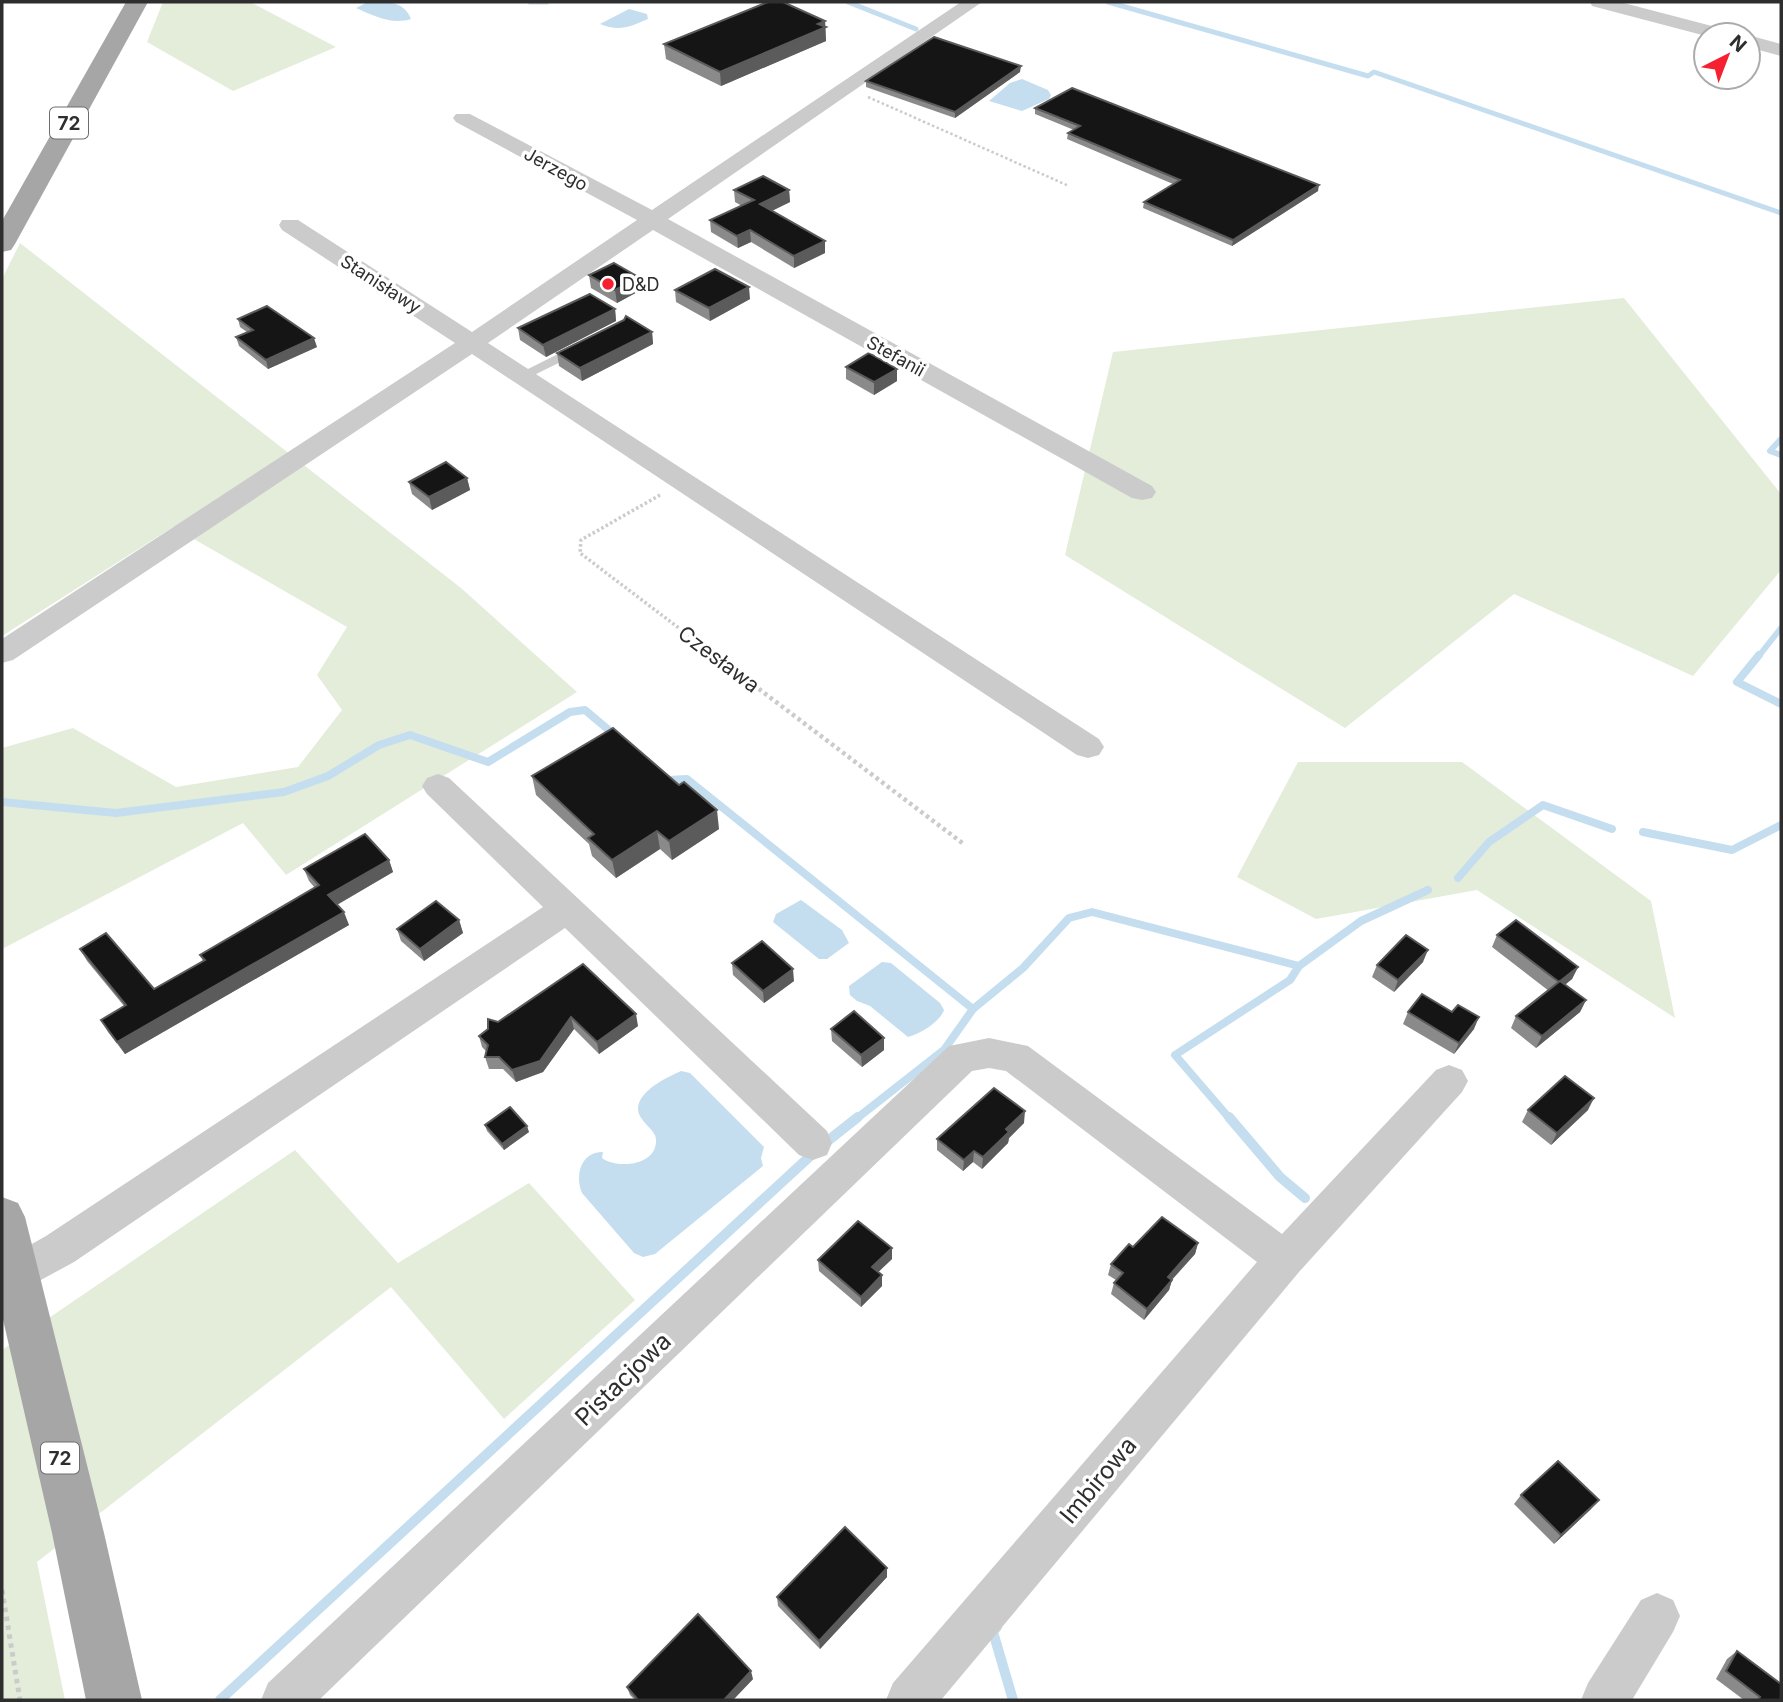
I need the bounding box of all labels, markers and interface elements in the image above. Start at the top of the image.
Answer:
north arrow [1692,21,1762,91]
text: N [1725,30,1751,57]
road number: 72 [50,108,88,139]
street label: Jerzego [520,143,592,195]
street label: Stanisławy [337,250,425,318]
place label: D&D [622,274,660,295]
marker: D&D [600,276,616,292]
street label: Stefanii [863,331,929,381]
street label: Czesława [673,620,765,698]
street label: Pistacjowa [569,1326,677,1432]
street label: Imbirowa [1054,1431,1142,1529]
road number: 72 [41,1442,79,1474]

